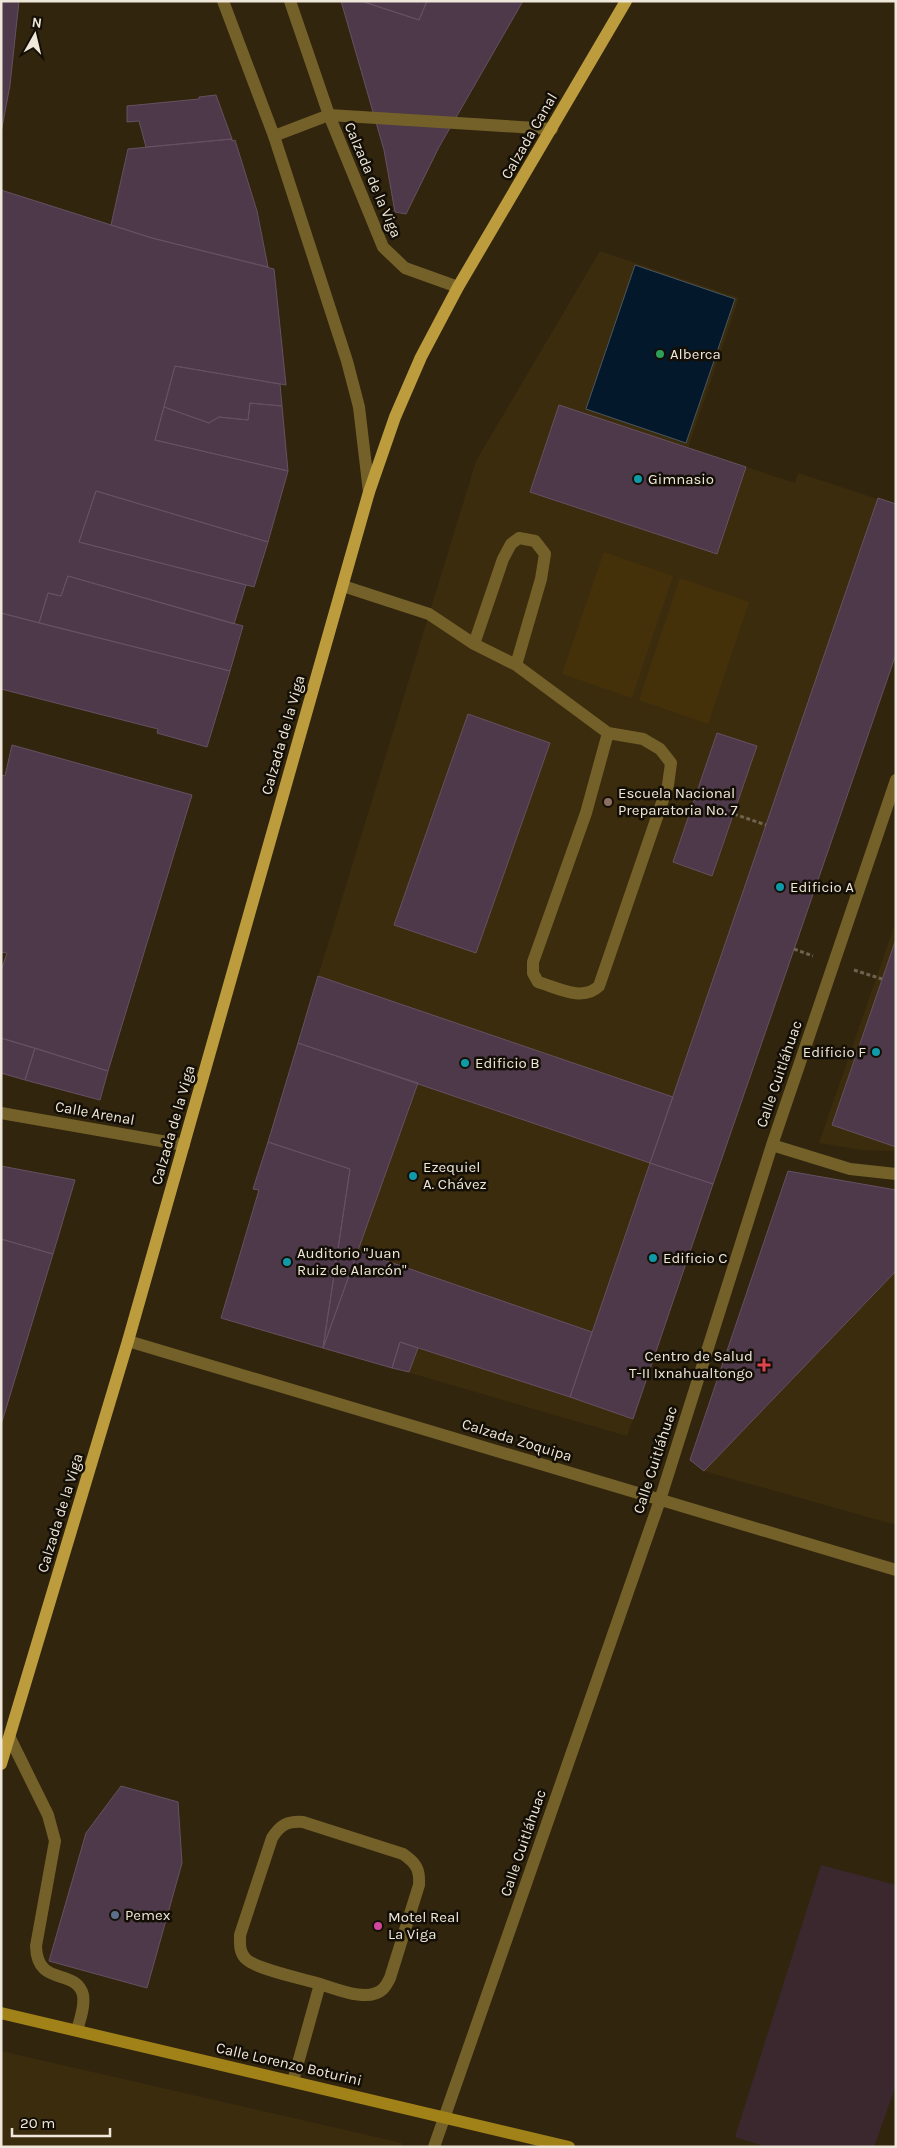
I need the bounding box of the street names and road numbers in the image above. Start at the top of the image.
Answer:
street label: Calzada Canal [497,90,561,182]
street label: Calzada de la Viga [341,120,405,240]
street label: Calzada de la Viga [257,673,309,797]
street label: Calle Cuitláhuac [752,1018,806,1130]
street label: Calzada de la Viga [147,1063,199,1187]
street label: Calle Arenal [54,1097,136,1129]
street label: Calle Cuitláhuac [629,1404,681,1516]
street label: Calzada Zoquipa [460,1415,574,1465]
street label: Calzada de la Viga [33,1451,87,1575]
street label: Calle Cuitláhuac [496,1787,550,1899]
street label: Calle Lorenzo Boturini [214,2038,364,2090]

